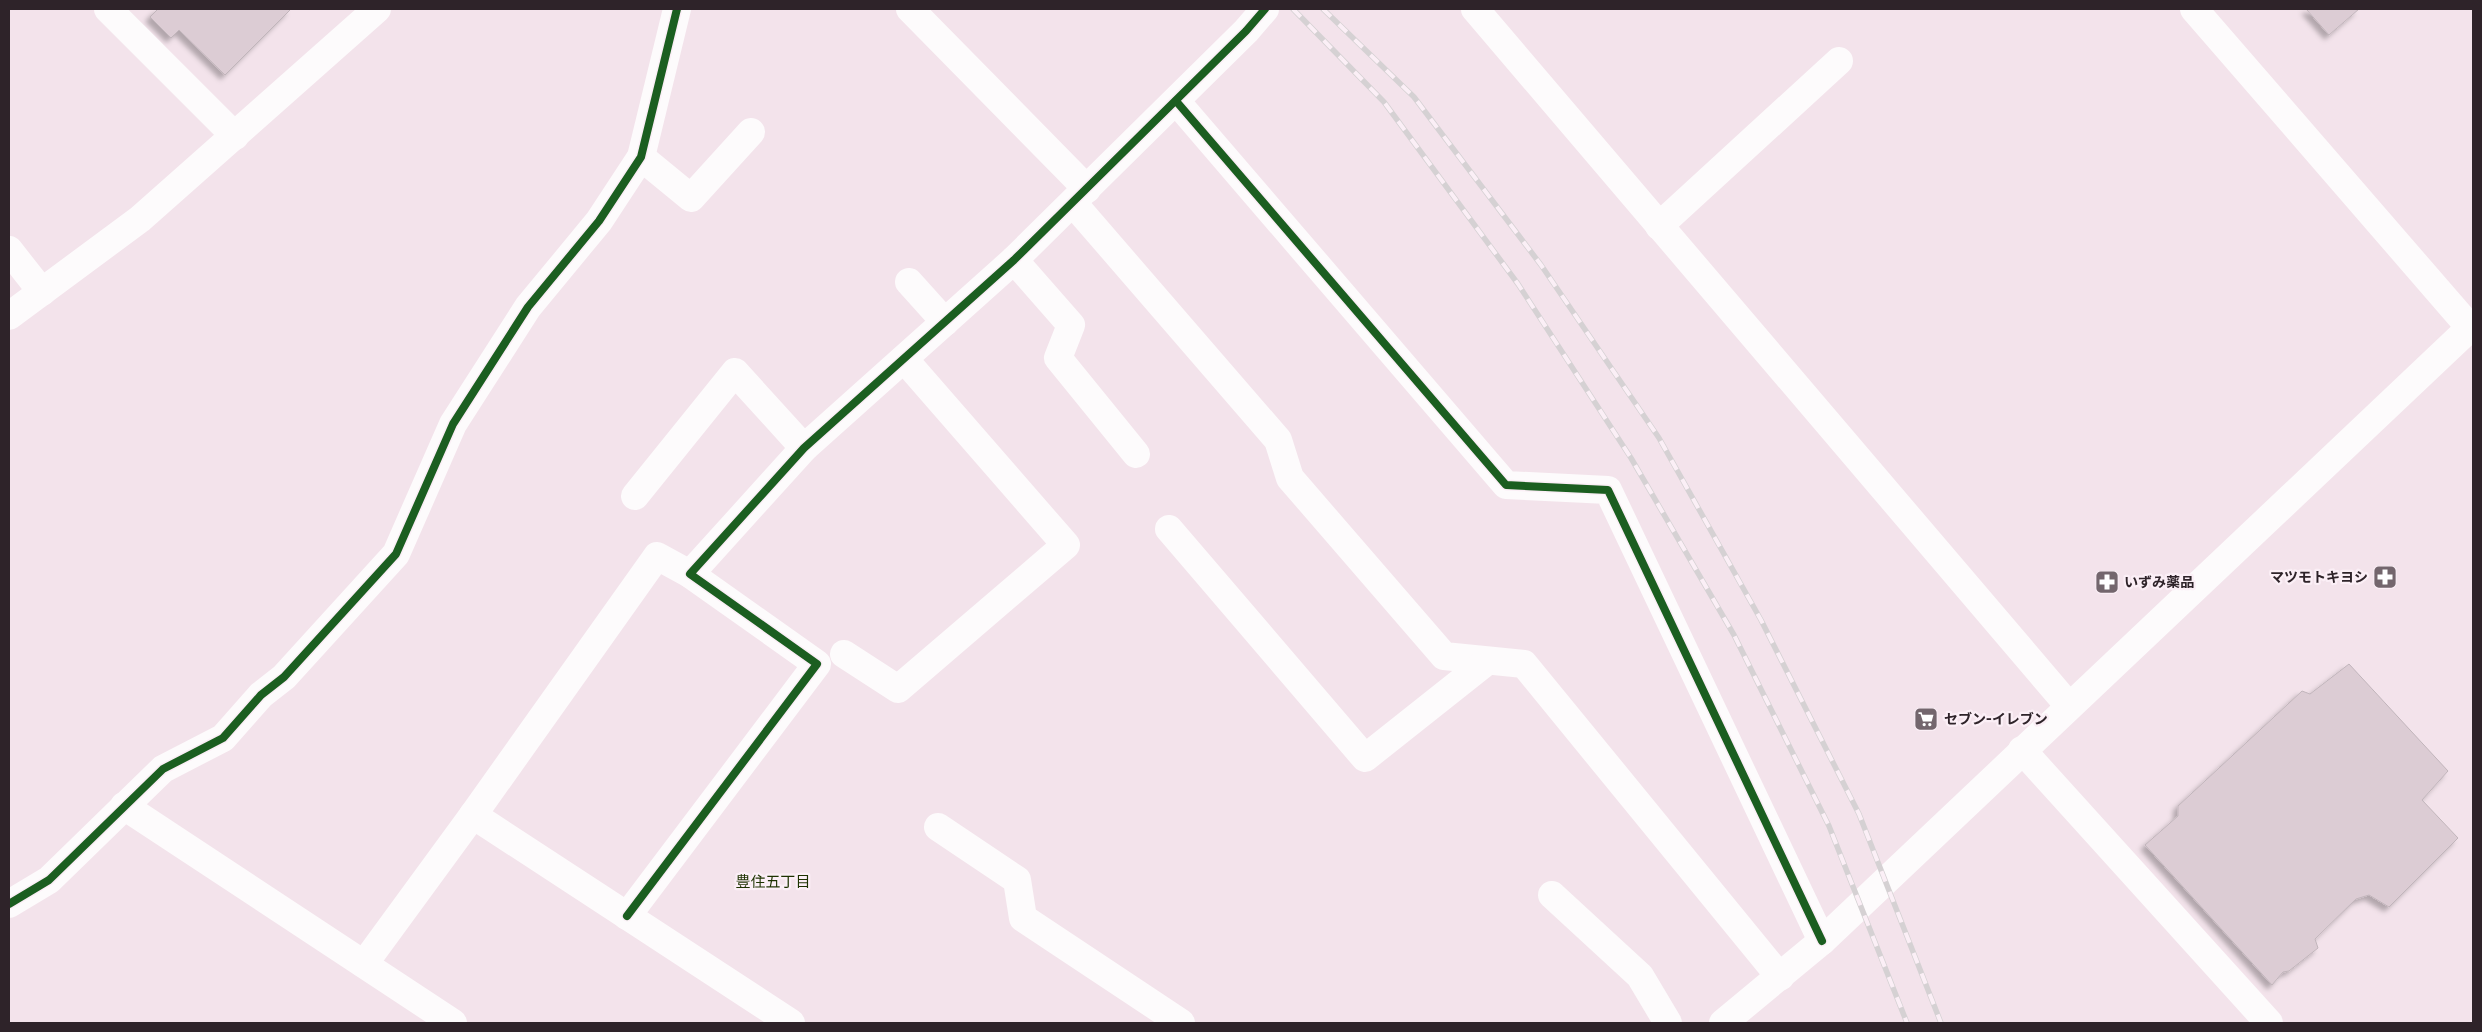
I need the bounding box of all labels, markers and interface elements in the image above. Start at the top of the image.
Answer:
pharmacy icon: マツモトキヨシ [2372,564,2398,590]
pharmacy icon: いずみ薬品 [2094,569,2120,595]
place label: マツモトキヨシ [2270,569,2368,586]
place label: いずみ薬品 [2124,574,2194,591]
supermarket icon: セブン-イレブン [1913,706,1939,732]
place label: セブン-イレブン [1944,711,2048,728]
district label: 豊住五丁目 [735,873,811,891]

